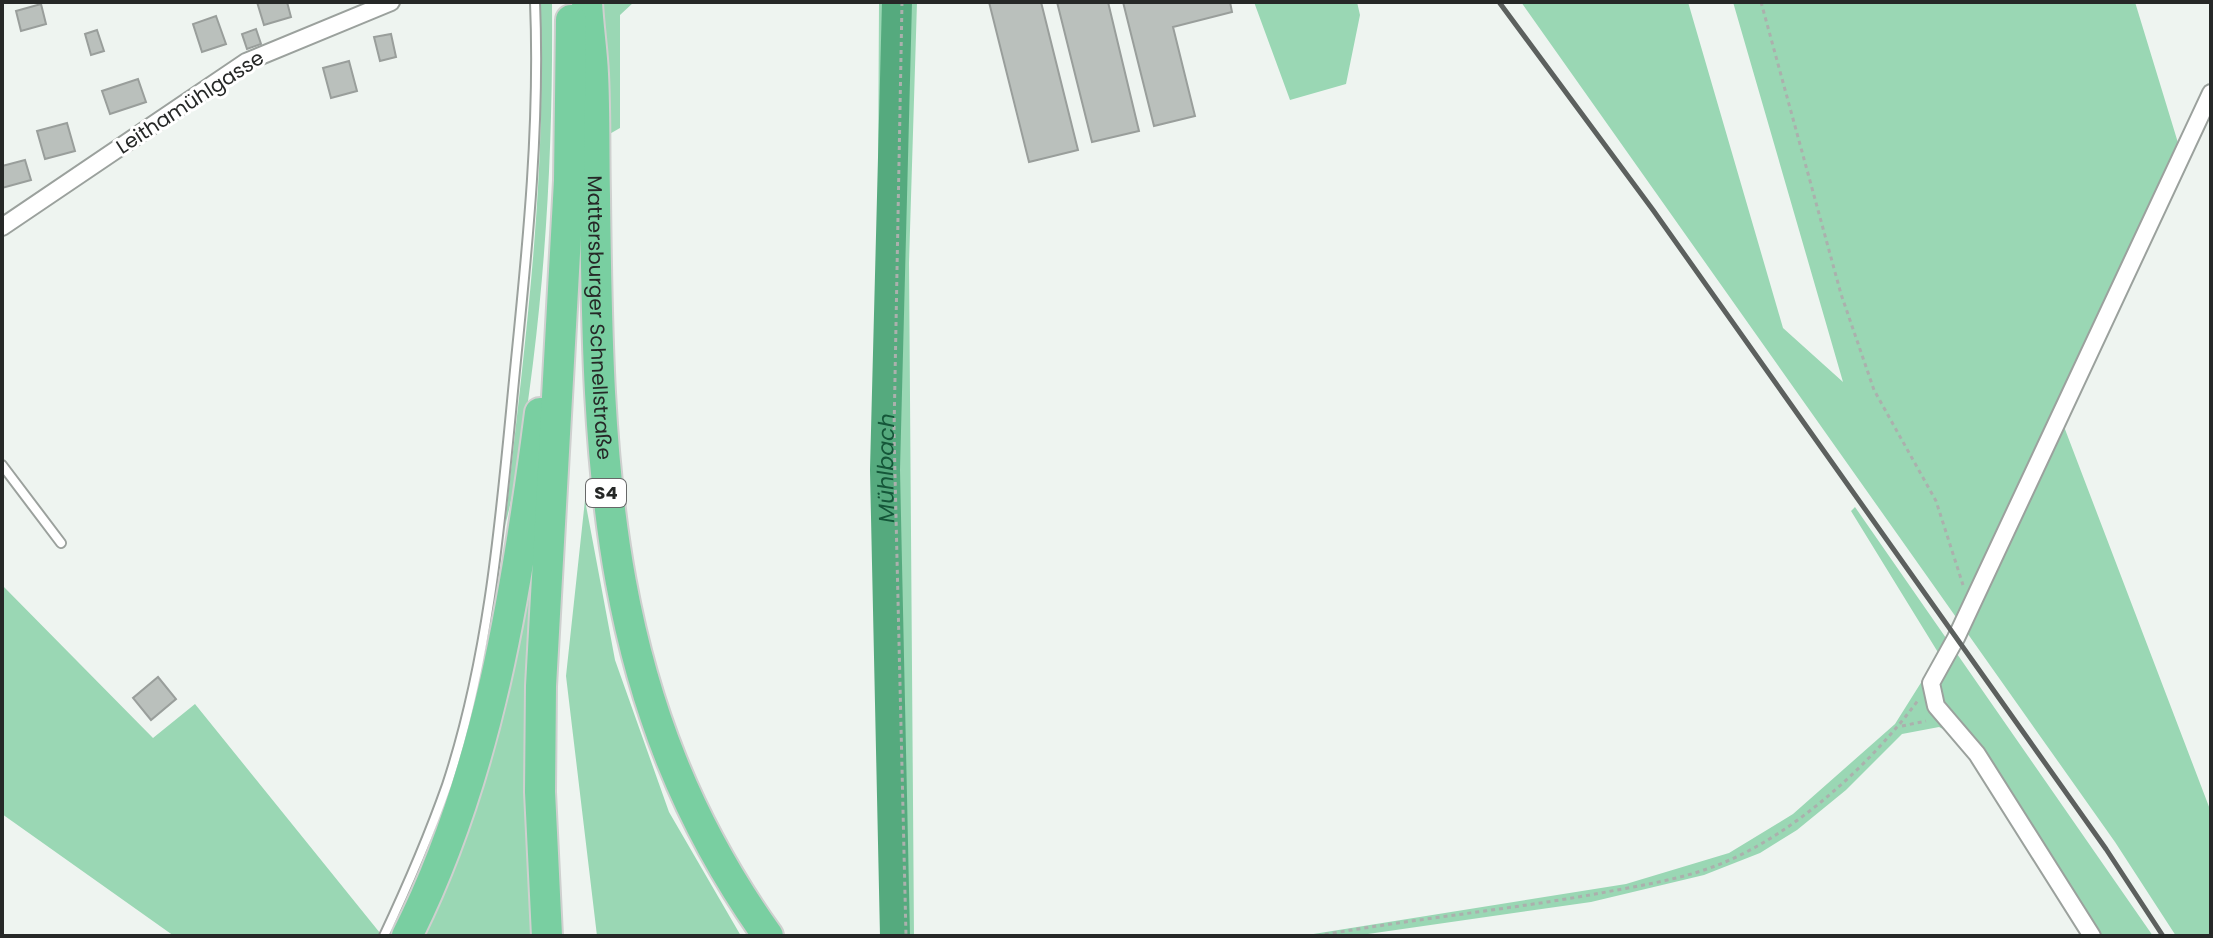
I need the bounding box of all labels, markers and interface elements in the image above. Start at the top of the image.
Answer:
street label: Leithamühlgasse [111,44,269,160]
street label: Mattersburger Schnellstraße [581,175,619,461]
water label: Mühlbach [870,413,902,523]
road number: S4 [586,479,626,507]

